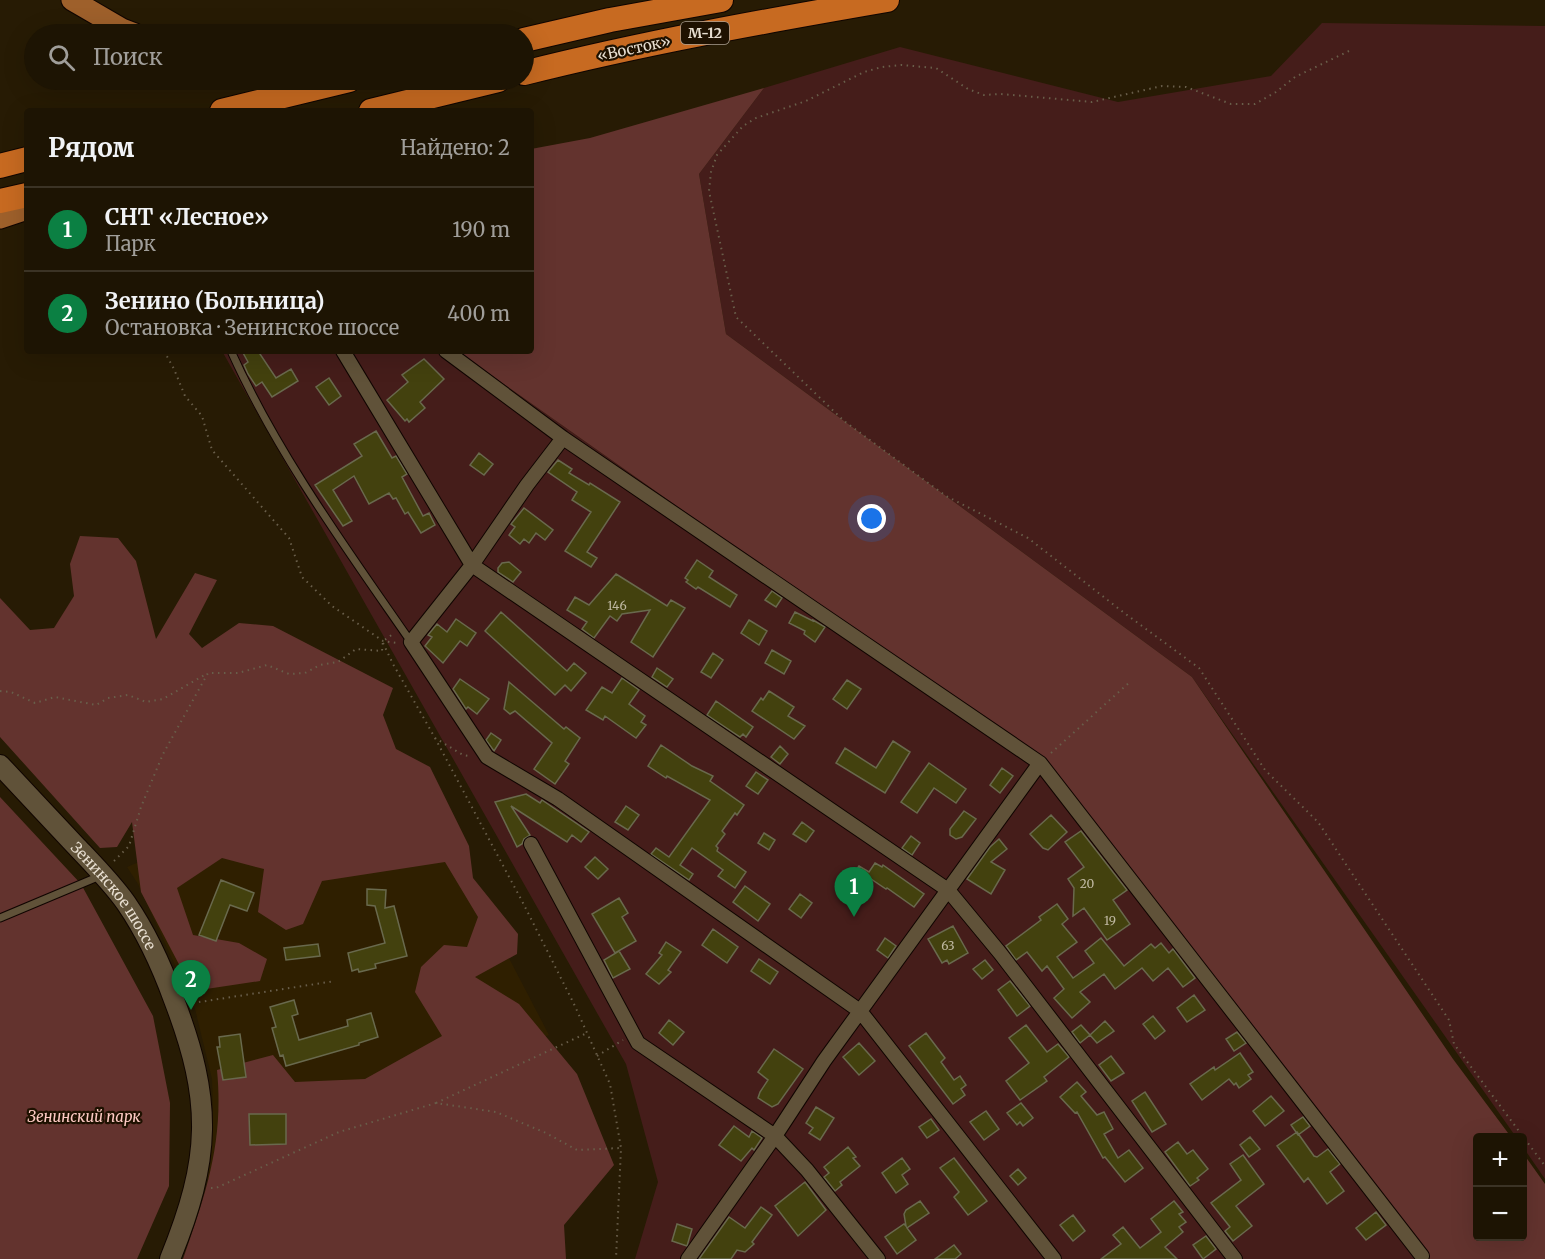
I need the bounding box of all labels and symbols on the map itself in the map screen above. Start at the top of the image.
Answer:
road number: М-12 [681,22,729,44]
street label: «Восток» [595,31,673,65]
your location [857,504,886,533]
house number: 146 [607,598,627,613]
street label: Зенинское шоссе [67,838,161,953]
pin: 1 [834,868,874,917]
house number: 20 [1080,876,1095,891]
house number: 19 [1104,913,1116,928]
house number: 63 [941,938,955,953]
pin: 2 [172,960,210,1010]
park label: Зенинский парк [27,1107,141,1126]

